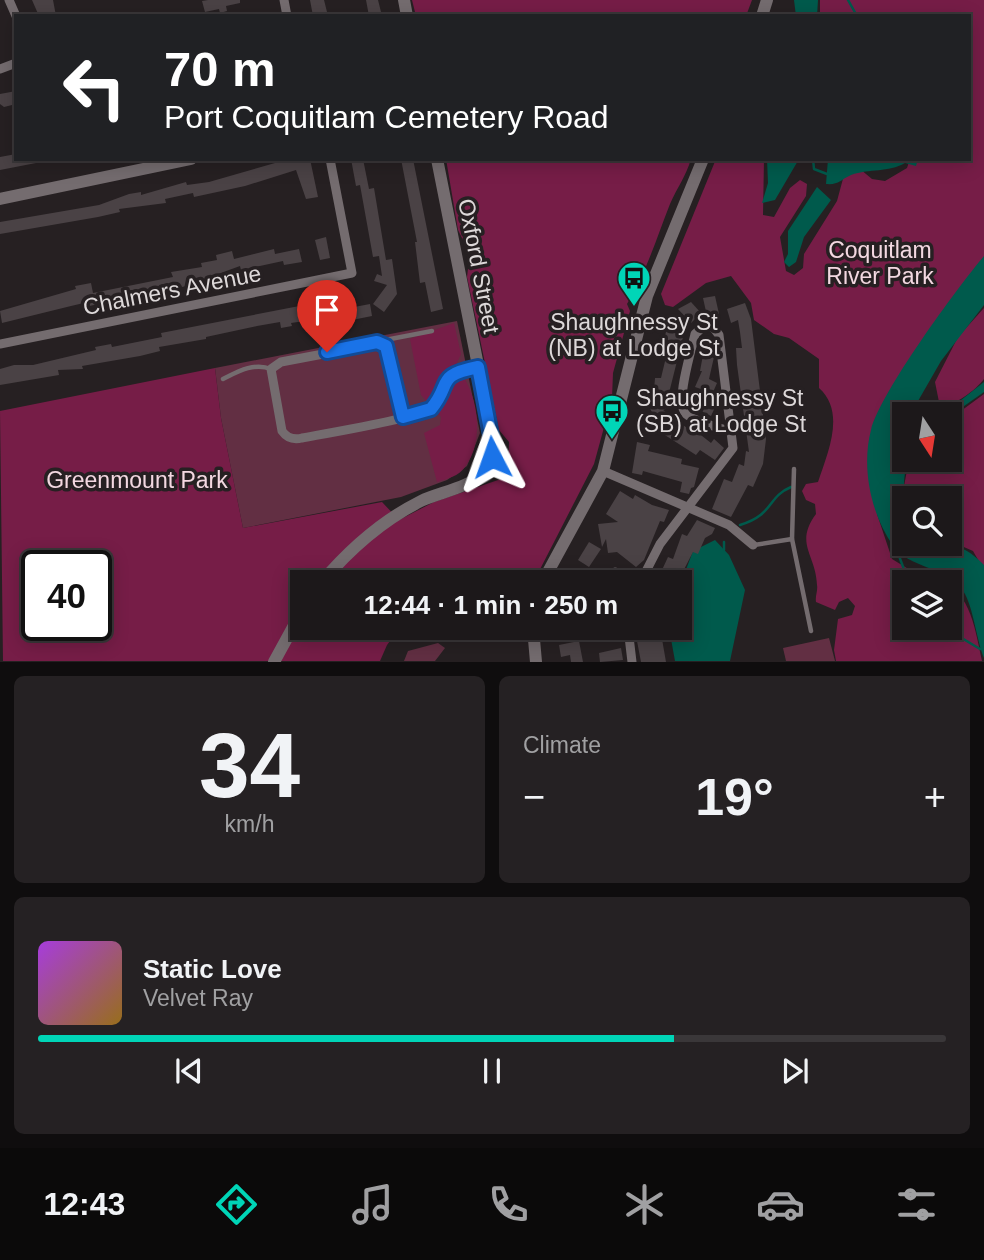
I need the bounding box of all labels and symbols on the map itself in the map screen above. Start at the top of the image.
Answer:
street label: Oxford Street [453,196,505,336]
park label: Coquitlam River Park [826,237,934,289]
bus stop icon: Shaughnessy St (NB) at Lodge St [615,259,653,308]
street label: Chalmers Avenue [81,260,263,320]
pin [297,280,357,352]
place label: Shaughnessy St (NB) at Lodge St [548,309,720,361]
place label: Shaughnessy St (SB) at Lodge St [636,385,807,437]
bus stop icon: Shaughnessy St (SB) at Lodge St [593,392,631,441]
north arrow [892,402,962,472]
position arrow [455,420,529,494]
park label: Greenmount Park [46,467,228,493]
speed limit sign: 40 [21,550,112,641]

